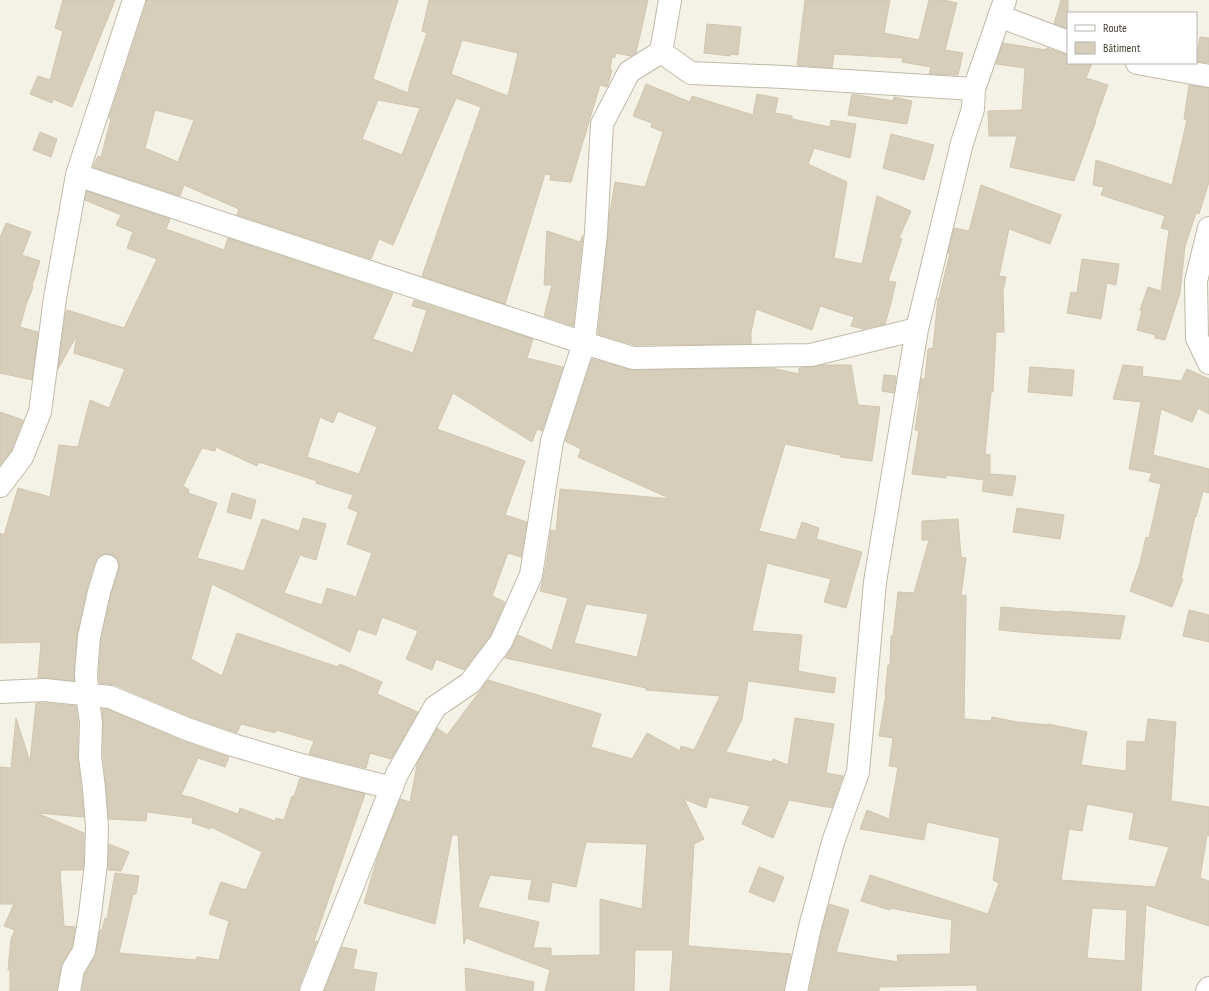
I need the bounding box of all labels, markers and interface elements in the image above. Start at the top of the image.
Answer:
legend [1067,12,1197,64]
text: Route [1103,21,1127,36]
text: Bâtiment [1103,41,1141,56]

